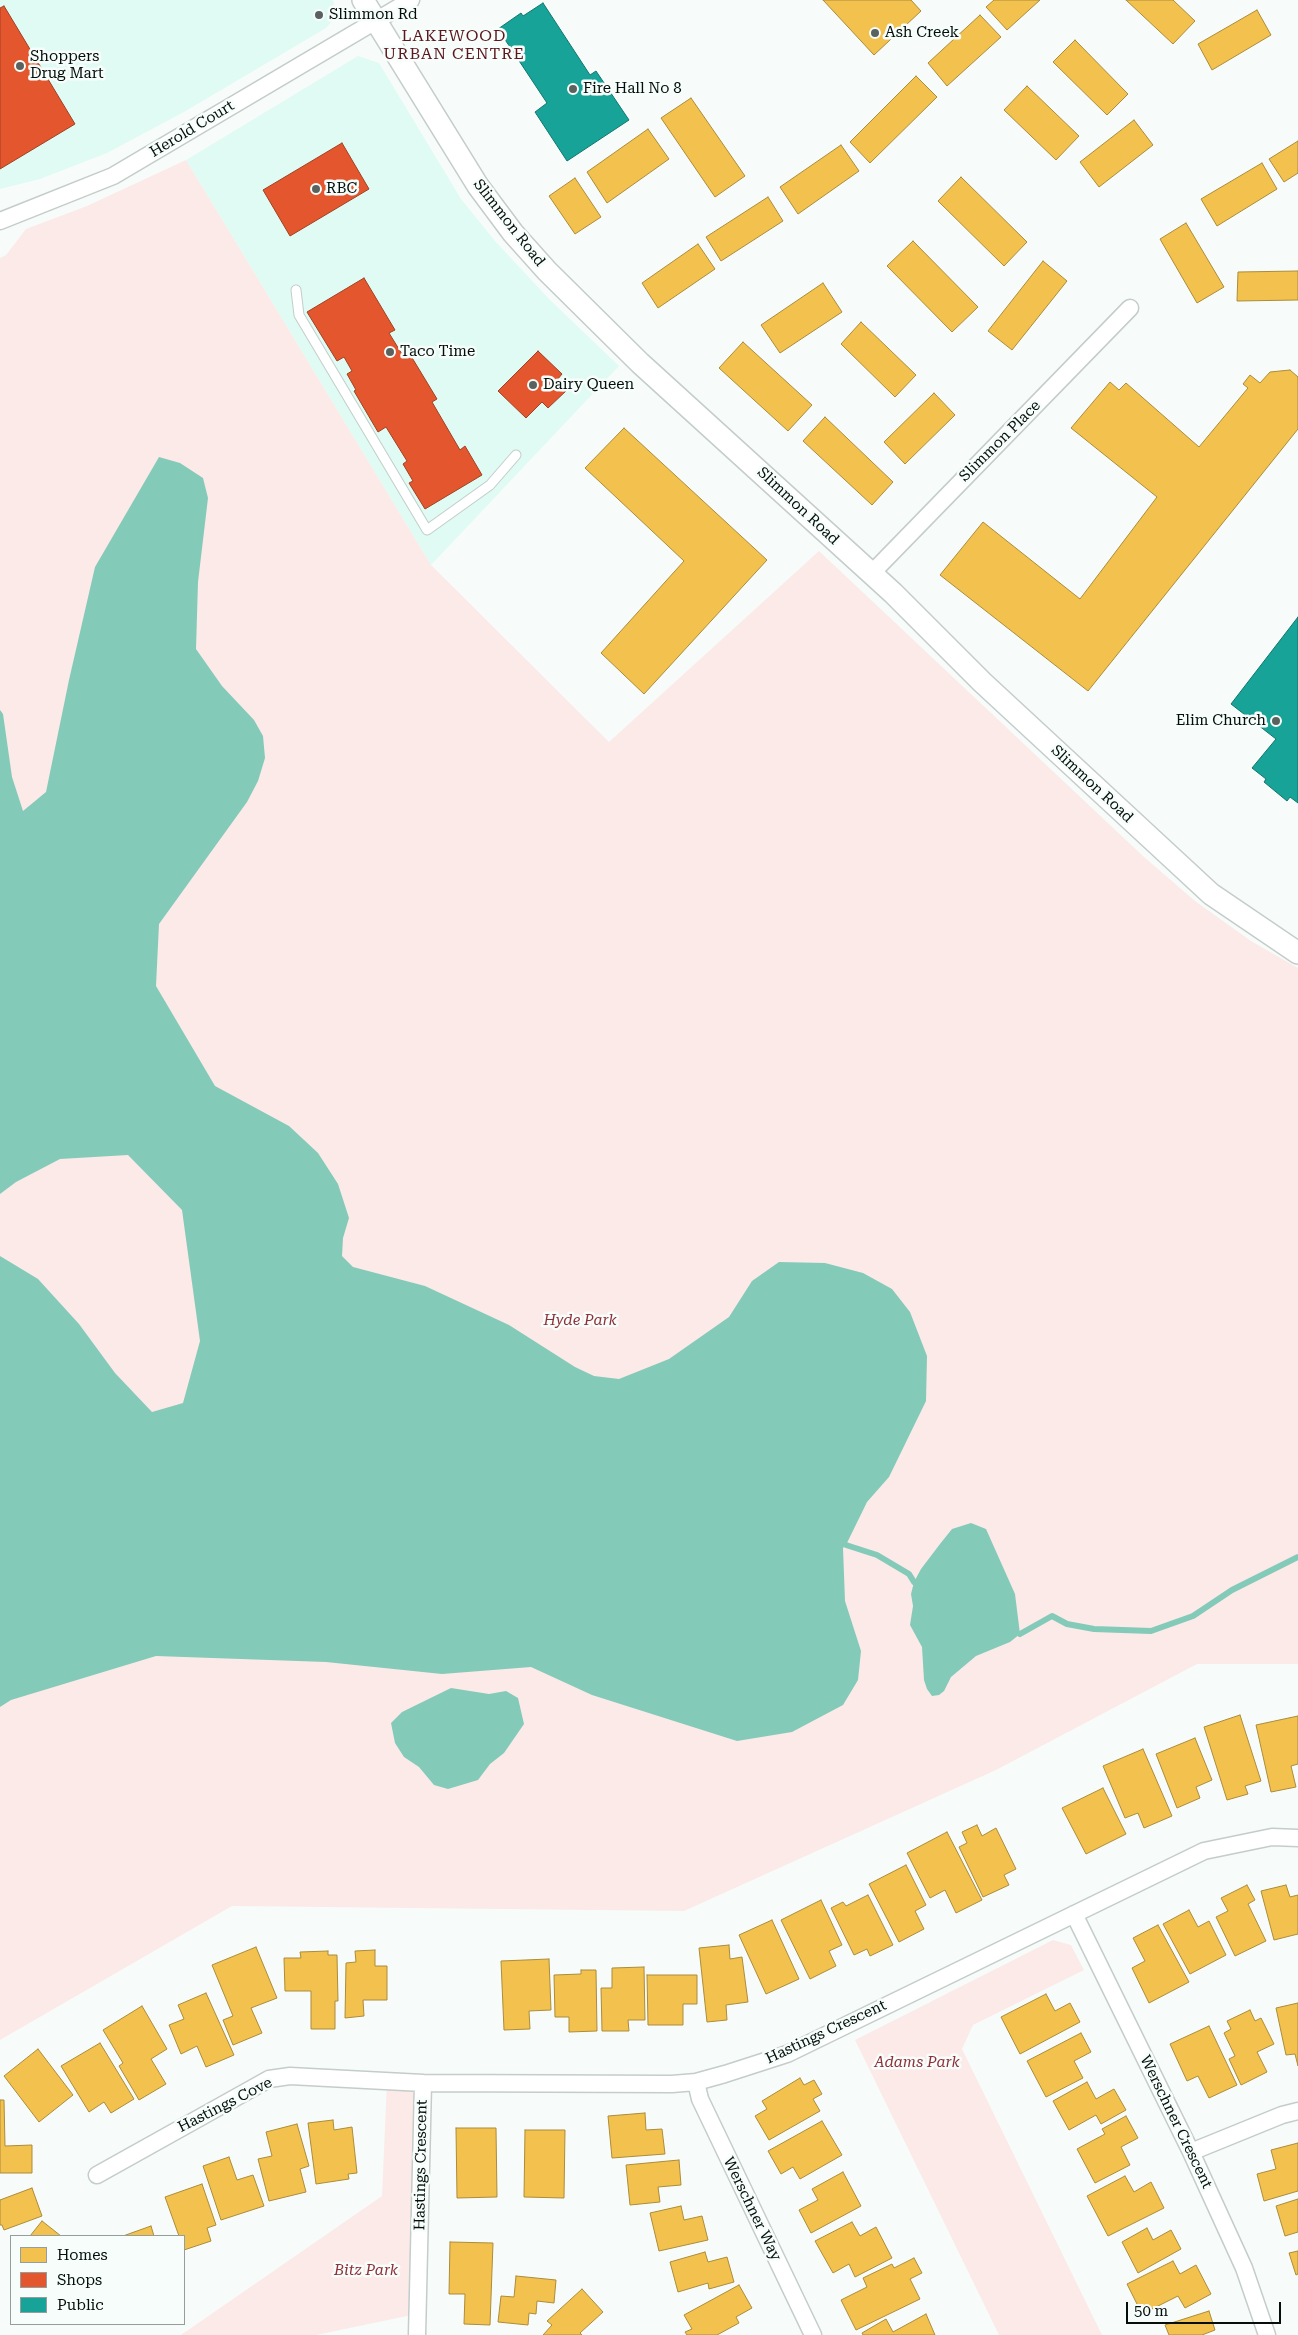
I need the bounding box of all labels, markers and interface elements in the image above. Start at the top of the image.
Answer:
place label: Slimmon Rd [329,6,418,24]
marker: Slimmon Rd [313,9,325,21]
place label: Ash Creek [885,24,959,42]
district label: LAKEWOOD URBAN CENTRE [382,26,526,64]
marker: Ash Creek [869,27,881,39]
place label: Shoppers Drug Mart [30,48,104,83]
marker: Shoppers Drug Mart [14,60,26,72]
place label: Fire Hall No 8 [583,80,682,98]
marker: Fire Hall No 8 [567,83,579,95]
street label: Herold Court [147,97,237,161]
street label: Slimmon Road [469,176,549,270]
place label: RBC [326,180,357,198]
marker: RBC [310,183,322,195]
place label: Taco Time [400,343,475,361]
marker: Taco Time [384,346,396,358]
place label: Dairy Queen [543,376,634,394]
marker: Dairy Queen [527,379,539,391]
street label: Slimmon Place [956,397,1044,485]
street label: Slimmon Road [753,463,843,549]
place label: Elim Church [1176,712,1266,730]
marker: Elim Church [1270,715,1282,727]
street label: Slimmon Road [1047,741,1137,827]
park label: Hyde Park [543,1312,617,1330]
street label: Hastings Crescent [763,1996,889,2068]
street label: Werschner Crescent [1136,2052,1216,2192]
park label: Adams Park [874,2054,960,2072]
street label: Hastings Cove [175,2074,275,2136]
street label: Hastings Crescent [411,2099,431,2231]
street label: Werschner Way [719,2154,785,2264]
legend [10,2235,185,2325]
text: Homes [57,2246,108,2264]
park label: Bitz Park [334,2262,398,2280]
text: Shops [57,2271,102,2289]
scale bar [1128,2292,1283,2324]
text: Public [57,2296,104,2314]
text: 50 m [1134,2302,1168,2320]

